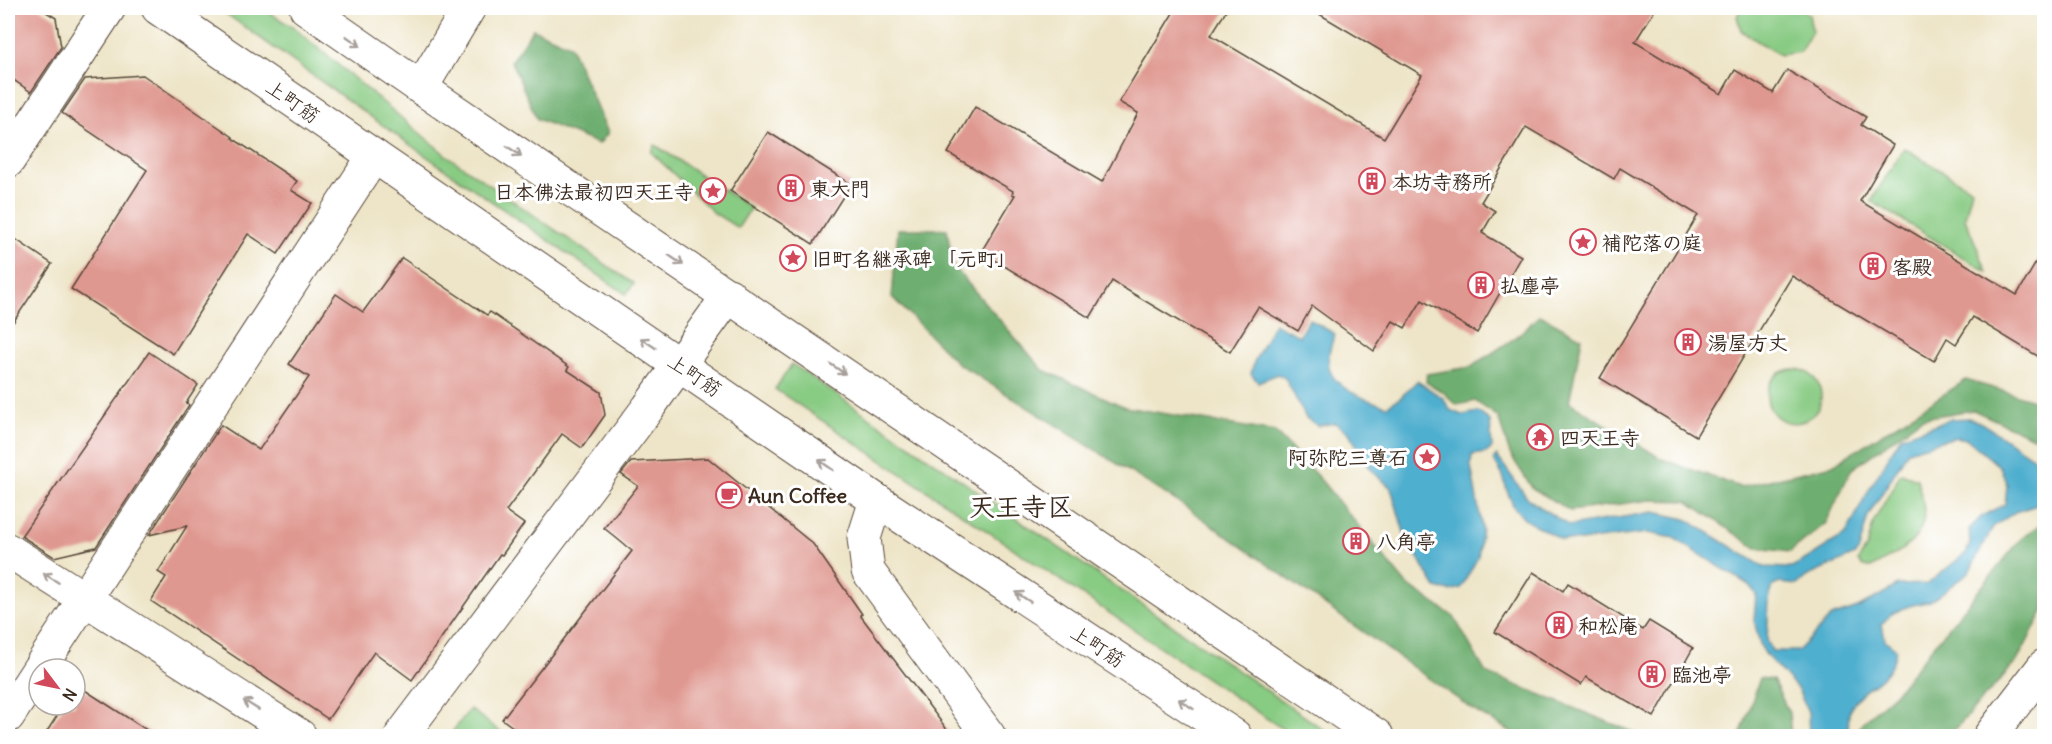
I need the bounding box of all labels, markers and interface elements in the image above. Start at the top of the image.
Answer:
one-way arrow [345,35,361,47]
street label: 上町筋 [261,74,325,128]
one-way arrow [506,145,522,157]
building icon: 本坊寺務所 [1357,166,1387,196]
place label: 本坊寺務所 [1392,169,1492,194]
building icon: 東大門 [776,173,806,203]
place icon: 日本佛法最初四天王寺 [698,176,728,206]
place label: 東大門 [810,176,870,201]
place label: 日本佛法最初四天王寺 [494,179,694,204]
place icon: 補陀落の庭 [1568,227,1598,257]
place label: 補陀落の庭 [1602,230,1702,255]
place icon: 旧町名継承碑 「元町」 [778,243,808,273]
place label: 旧町名継承碑 「元町」 [812,246,1017,271]
building icon: 客殿 [1858,251,1888,281]
one-way arrow [667,254,684,266]
place label: 客殿 [1892,254,1932,279]
building icon: 払塵亭 [1466,270,1496,300]
place label: 払塵亭 [1500,273,1560,298]
building icon: 湯屋方丈 [1673,327,1703,357]
place label: 湯屋方丈 [1708,330,1788,355]
one-way arrow [639,337,656,350]
street label: 上町筋 [663,348,727,402]
one-way arrow [829,363,845,375]
temple icon: 四天王寺 [1525,422,1555,452]
place label: 四天王寺 [1560,425,1640,450]
place icon: 阿弥陀三尊石 [1412,442,1442,472]
place label: 阿弥陀三尊石 [1288,445,1408,470]
one-way arrow [819,459,835,471]
cafe icon: Aun Coffee [714,480,744,510]
place label: Aun Coffee [748,483,847,508]
district label: 天王寺区 [969,490,1073,523]
building icon: 八角亭 [1341,526,1371,556]
place label: 八角亭 [1376,529,1436,554]
one-way arrow [43,572,60,584]
one-way arrow [1015,591,1032,603]
building icon: 和松庵 [1544,610,1574,640]
place label: 和松庵 [1578,613,1638,638]
street label: 上町筋 [1066,619,1130,673]
north arrow [27,657,87,717]
building icon: 臨池亭 [1637,659,1667,689]
place label: 臨池亭 [1672,662,1732,687]
text: N [58,685,81,705]
one-way arrow [1178,698,1195,710]
one-way arrow [243,699,260,711]

